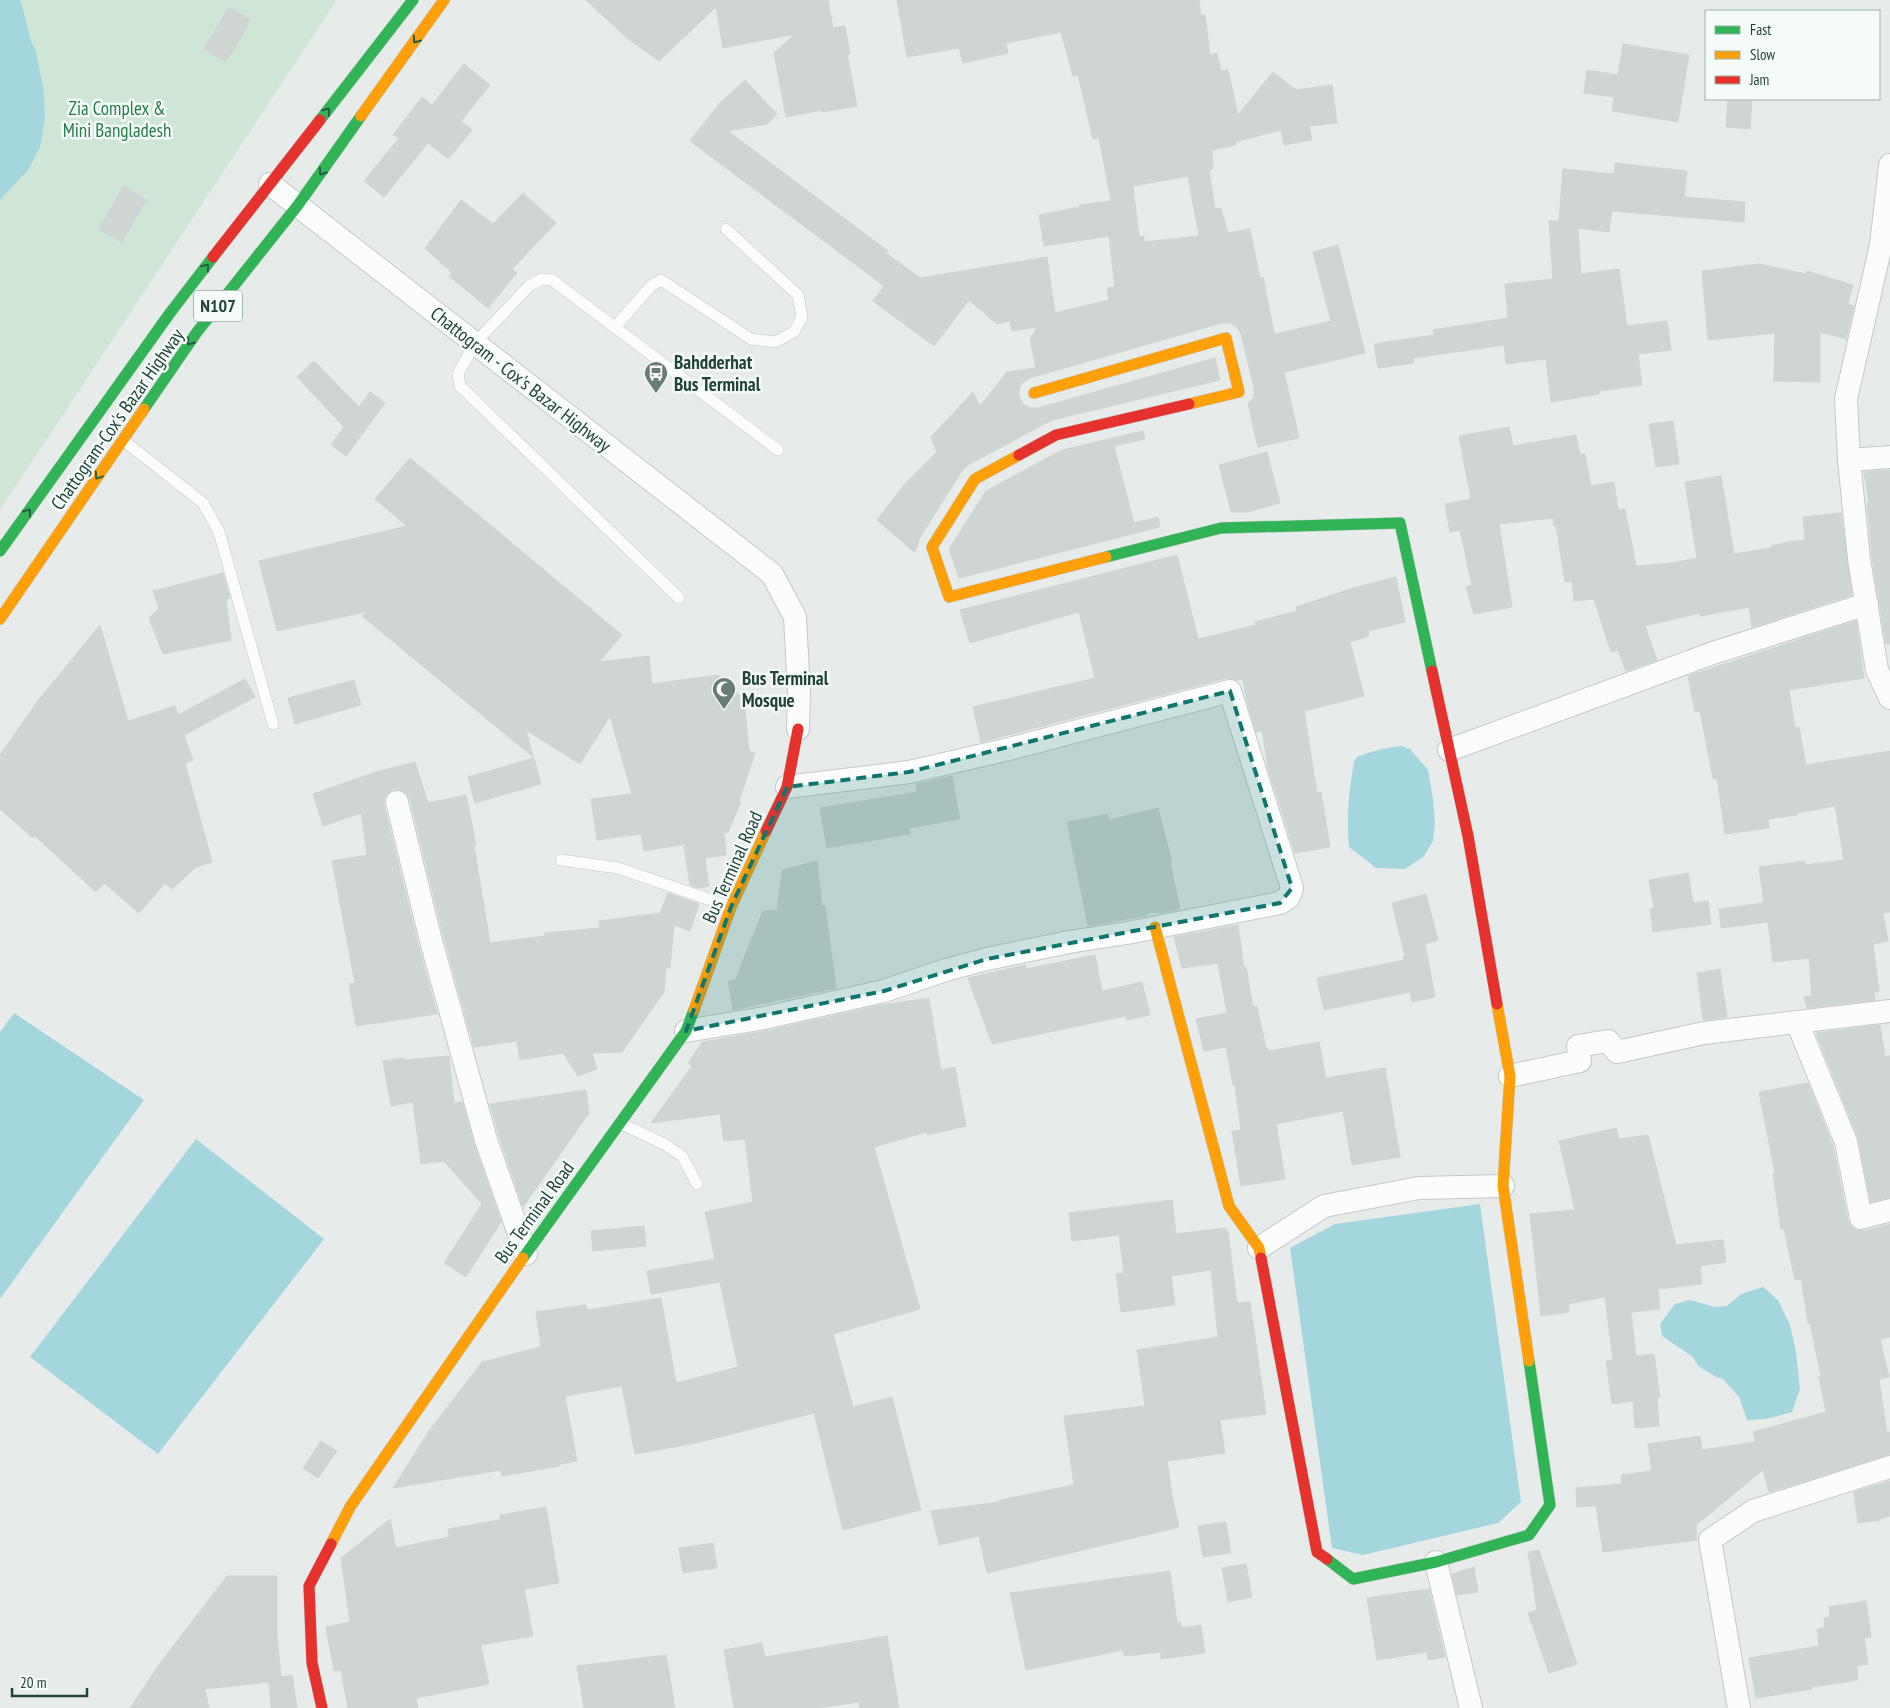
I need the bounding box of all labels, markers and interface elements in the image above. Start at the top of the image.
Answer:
legend [1705,10,1880,100]
text: Fast [1750,20,1771,39]
one-way arrow [413,34,422,44]
text: Slow [1750,45,1775,64]
text: Jam [1749,70,1769,89]
park label: Zia Complex & Mini Bangladesh [63,96,171,142]
one-way arrow [321,107,330,117]
one-way arrow [319,166,328,176]
one-way arrow [200,263,209,273]
road number: N107 [194,290,242,322]
street label: Chattogram - Cox's Bazar Highway [426,301,617,457]
street label: Chattogram-Cox's Bazar Highway [45,323,189,514]
one-way arrow [187,336,196,346]
place label: Bahdderhat Bus Terminal [674,350,761,396]
bus stop icon: Bahdderhat Bus Terminal [643,360,669,394]
one-way arrow [95,470,104,480]
one-way arrow [22,508,31,518]
place label: Bus Terminal Mosque [742,666,829,712]
mosque icon: Bus Terminal Mosque [711,676,737,710]
street label: Bus Terminal Road [697,807,767,927]
street label: Bus Terminal Road [489,1156,579,1268]
scale bar [12,1666,88,1698]
text: 20 m [20,1673,46,1692]

